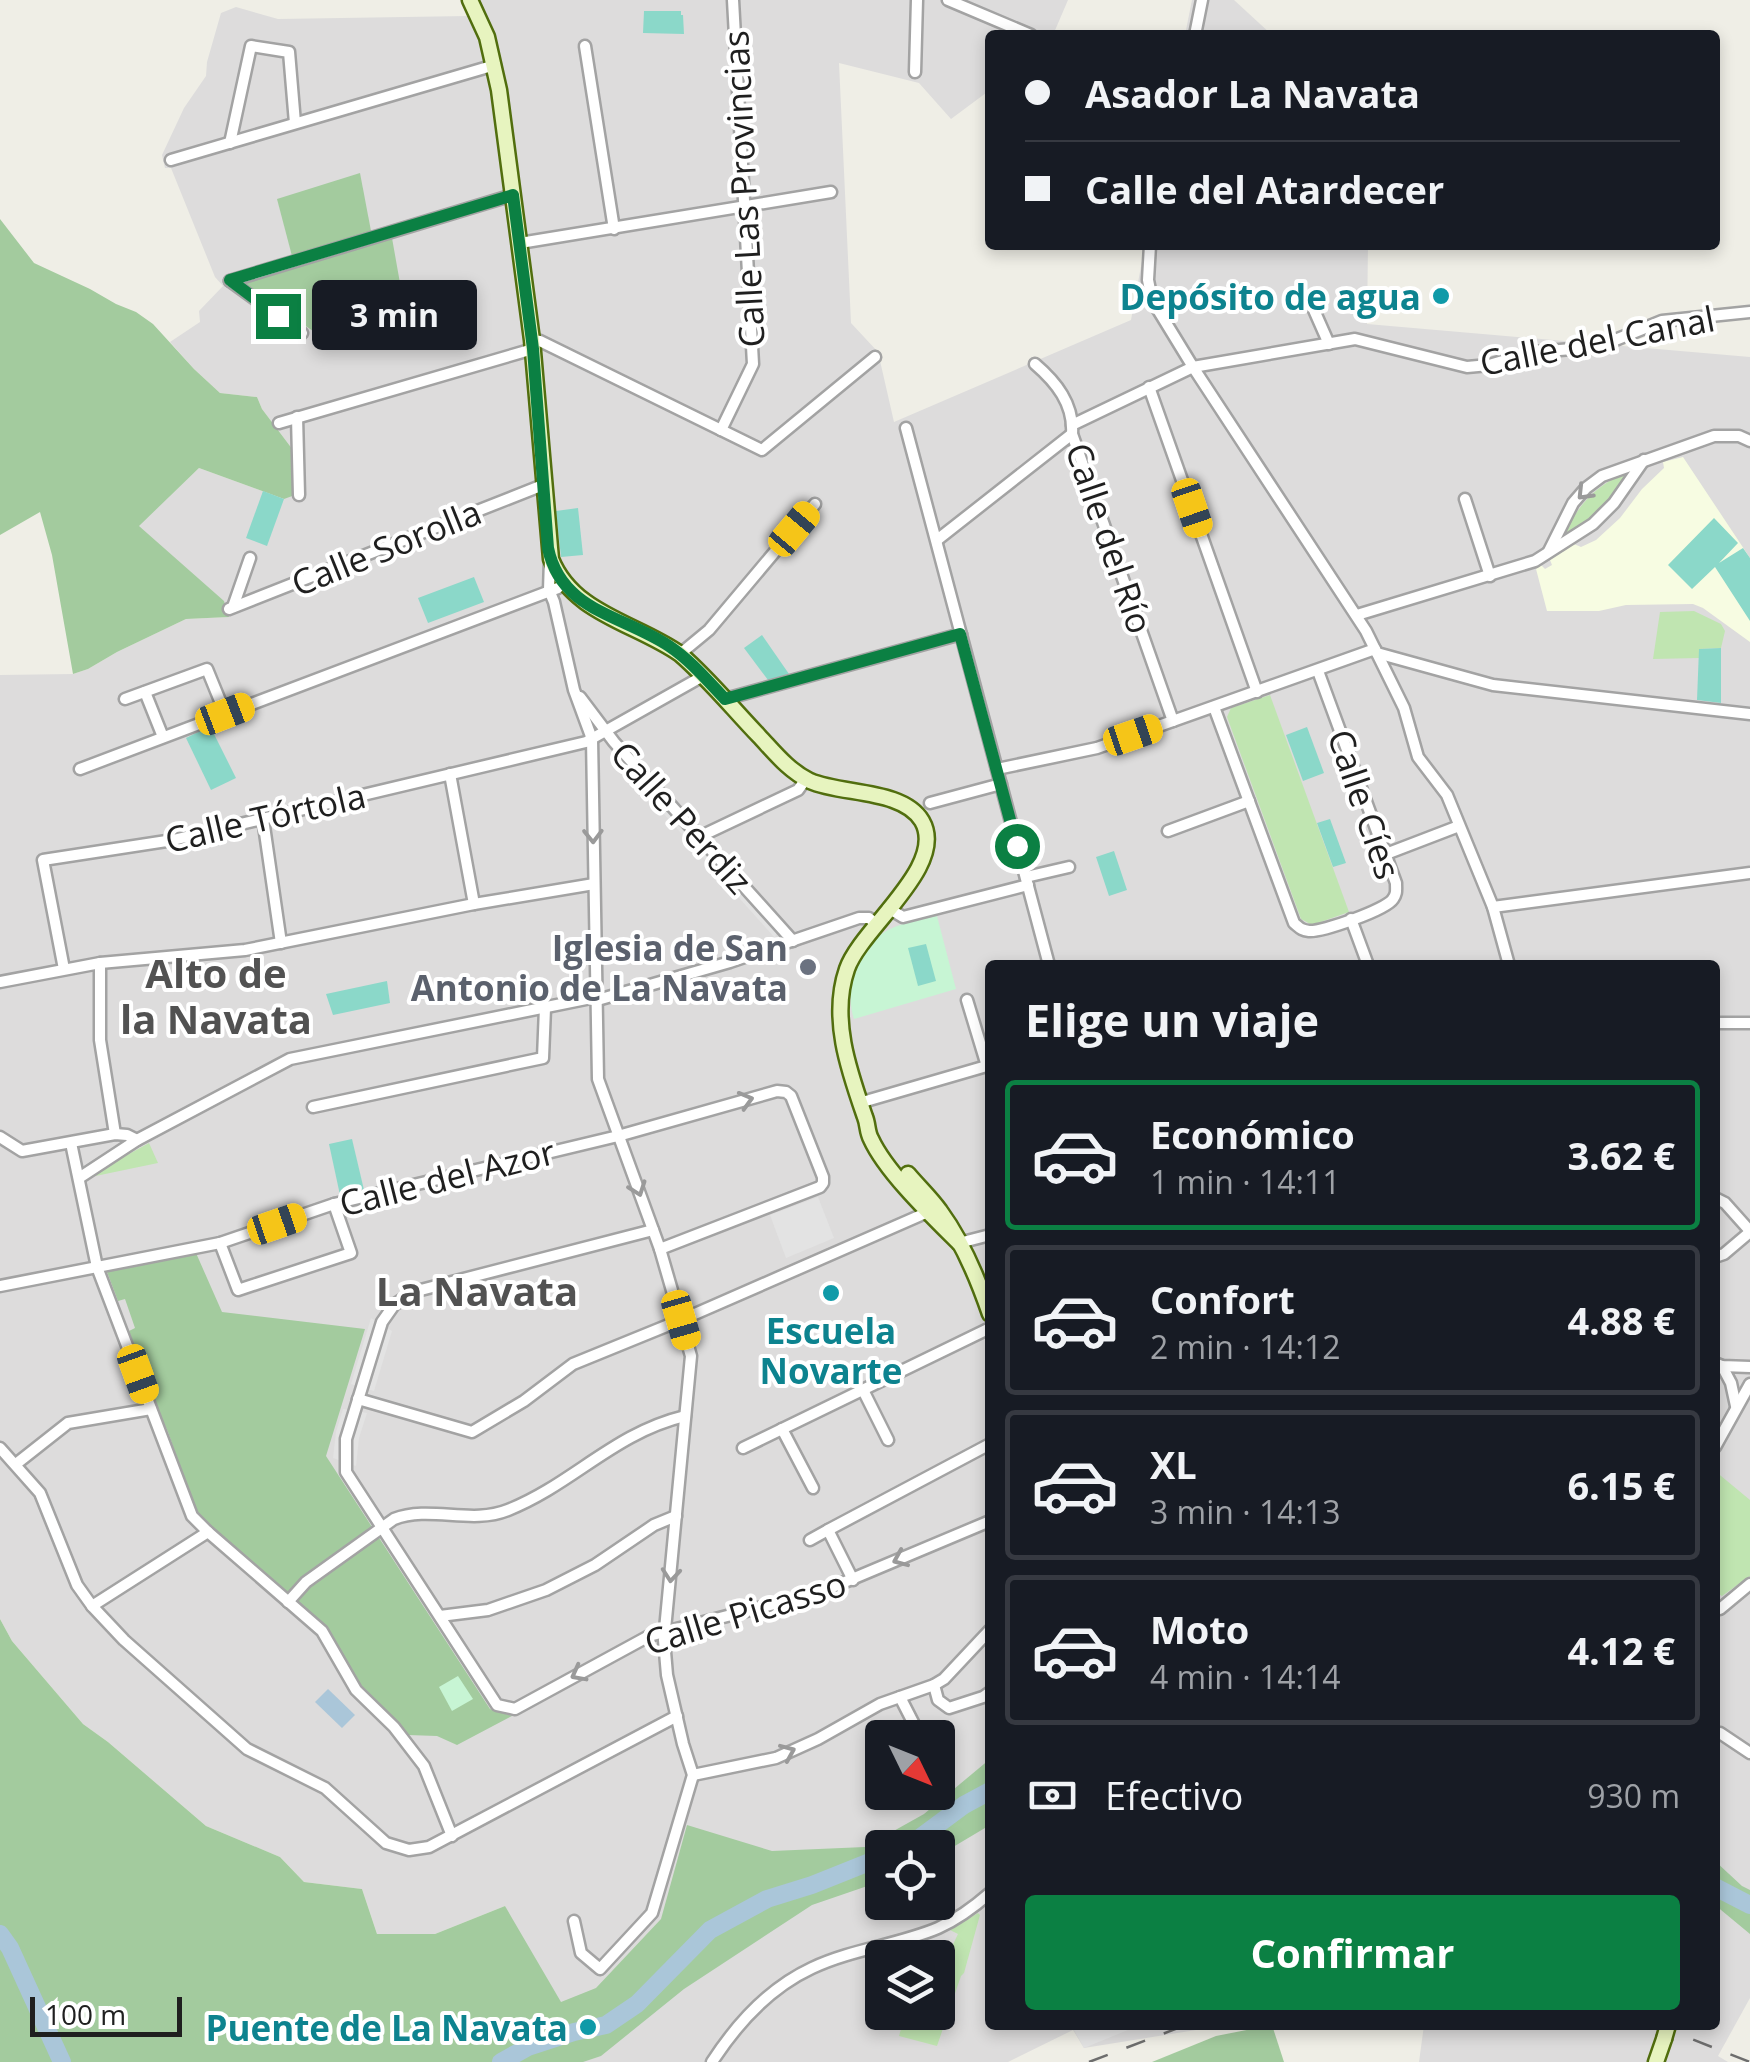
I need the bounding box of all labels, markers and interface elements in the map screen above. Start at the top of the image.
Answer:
street label: Calle Las Provincias [711,29,775,349]
text: Asador La Navata [1085,67,1420,119]
text: Calle del Atardecer [1085,163,1444,215]
place label: Depósito de agua [1120,273,1421,320]
callout: 3 min [313,281,478,351]
marker: Depósito de agua [1430,285,1452,307]
text: 3 min [350,293,439,336]
route end [256,294,301,339]
street label: Calle del Canal [1476,294,1718,386]
street label: Calle del Río [1055,437,1165,639]
car [1168,475,1216,541]
one-way arrow [1578,482,1596,500]
street label: Calle Sorolla [284,488,488,606]
car [763,496,825,562]
car [192,689,258,739]
car [1100,711,1166,759]
street label: Calle Cíes [1318,723,1412,885]
street label: Calle Perdiz [601,731,763,903]
street label: Calle Tórtola [160,771,370,863]
route start [995,824,1040,869]
one-way arrow [582,830,604,845]
place label: Iglesia de San Antonio de La Navata [411,924,788,1011]
district label: Alto de la Navata [120,945,312,1046]
marker: Iglesia de San Antonio de La Navata [797,956,819,978]
text: Elige un viaje [1025,989,1319,1050]
one-way arrow [737,1091,754,1112]
text: Económico [1150,1108,1355,1160]
icon: car [1030,1110,1120,1200]
street label: Calle del Azor [334,1127,560,1227]
text: 3.62 € [1567,1129,1675,1181]
text: 1 min · 14:11 [1150,1160,1341,1203]
one-way arrow [626,1179,647,1196]
car [244,1200,310,1248]
district label: La Navata [376,1263,578,1318]
text: Confort [1150,1273,1295,1325]
icon: car [1030,1275,1120,1365]
marker: Escuela Novarte [820,1282,842,1304]
car [658,1287,704,1353]
text: 4.88 € [1567,1294,1675,1346]
place label: Escuela Novarte [760,1307,902,1394]
text: 2 min · 14:12 [1150,1325,1341,1368]
car [114,1341,162,1407]
text: XL [1150,1438,1197,1490]
icon: car [1030,1440,1120,1530]
text: 6.15 € [1567,1459,1675,1511]
text: 3 min · 14:13 [1150,1490,1341,1533]
one-way arrow [893,1547,911,1567]
street label: Calle Picasso [638,1559,852,1665]
one-way arrow [660,1567,682,1583]
text: Moto [1150,1603,1249,1655]
icon: car [1030,1605,1120,1695]
text: 4.12 € [1567,1624,1675,1676]
text: 4 min · 14:14 [1150,1655,1341,1698]
one-way arrow [571,1662,589,1682]
north arrow [865,1720,955,1810]
map controls [865,1720,955,2030]
one-way arrow [777,1744,795,1764]
icon: cash [1025,1768,1080,1823]
text: Efectivo [1105,1769,1243,1821]
text: 930 m [1587,1774,1680,1817]
button: locate [865,1830,955,1920]
button: Confirmar [1025,1895,1680,2010]
button: layers [865,1940,955,2030]
scale bar [30,1992,182,2036]
text: 100 m [45,1995,126,2033]
place label: Puente de La Navata [205,2004,568,2051]
marker: Puente de La Navata [577,2016,599,2038]

